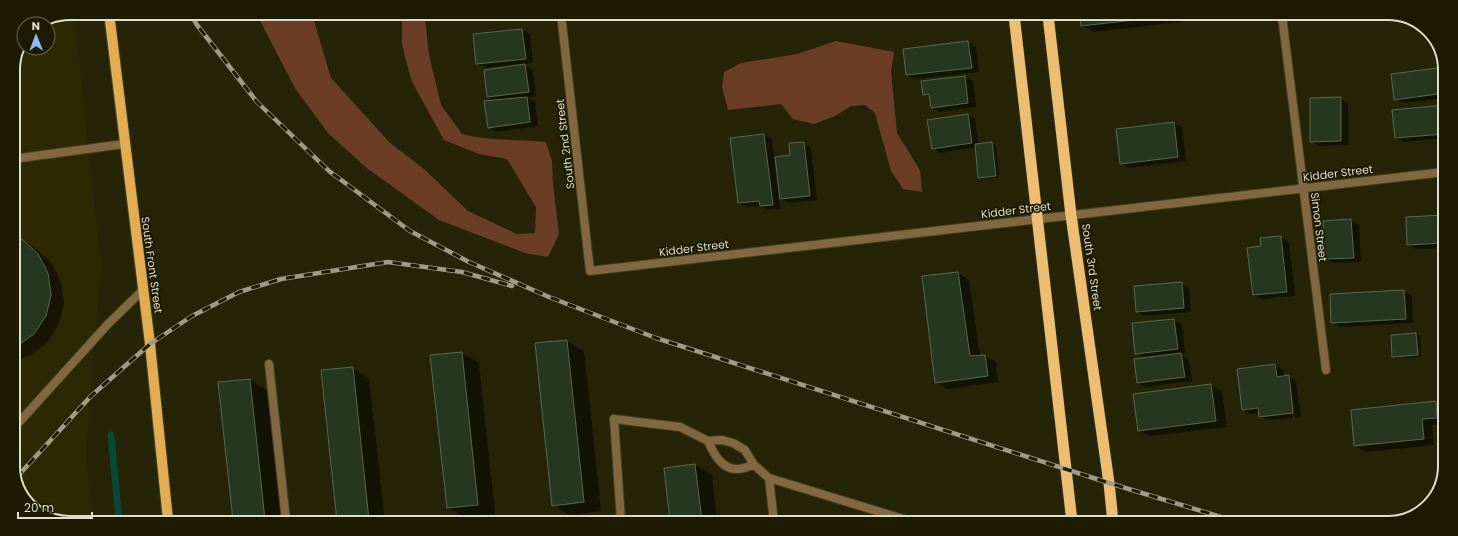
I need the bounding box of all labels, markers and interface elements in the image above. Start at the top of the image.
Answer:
north arrow [16,16,56,56]
text: N [32,18,40,34]
street label: South 2nd Street [552,98,578,190]
street label: Kidder Street [1302,161,1374,185]
street label: Simon Street [1307,191,1331,263]
street label: Kidder Street [980,198,1052,222]
street label: South Front Street [137,216,167,314]
street label: South 3rd Street [1078,222,1106,312]
street label: Kidder Street [658,236,730,260]
scale bar [18,494,92,520]
text: 20 m [24,499,54,516]

